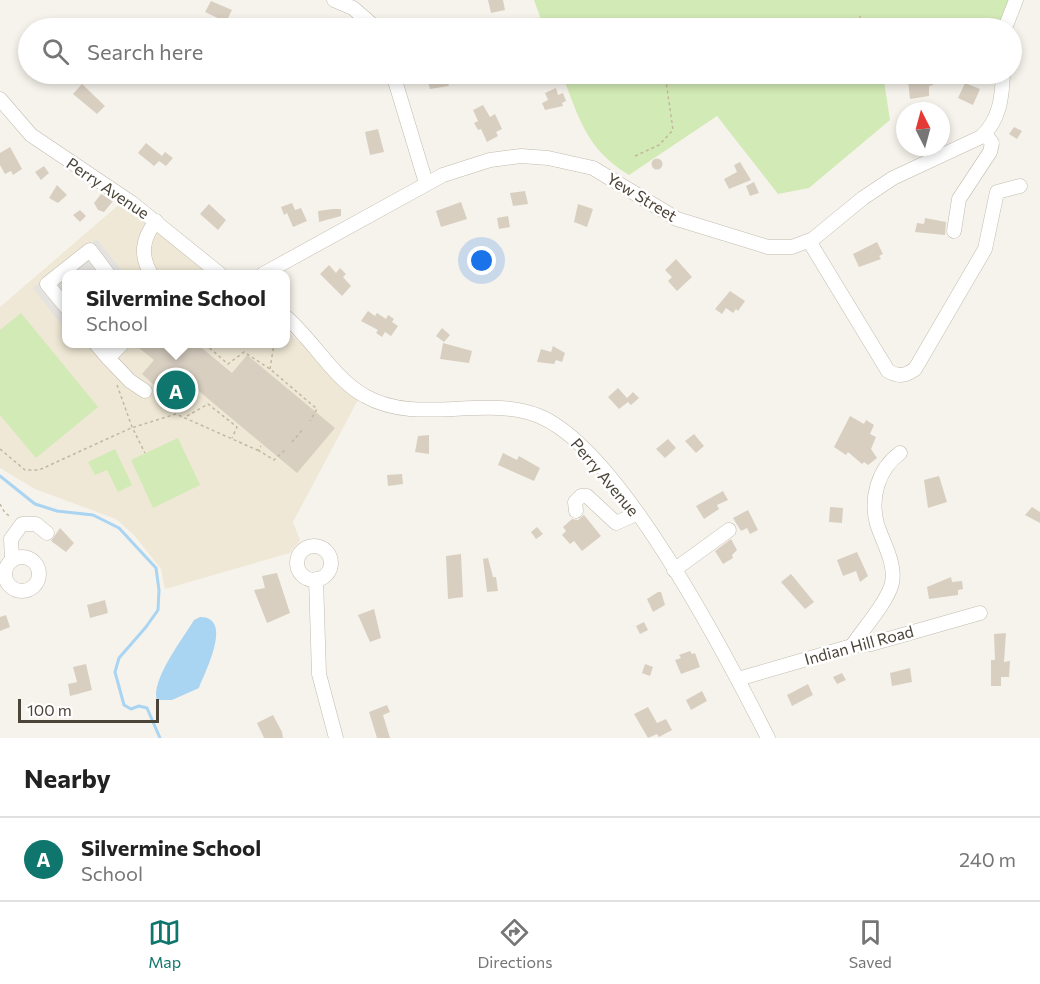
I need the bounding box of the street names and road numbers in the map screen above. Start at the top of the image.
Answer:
street label: Perry Avenue [63,153,153,222]
street label: Yew Street [604,168,681,225]
street label: Perry Avenue [567,434,643,519]
street label: Indian Hill Road [802,621,916,668]

